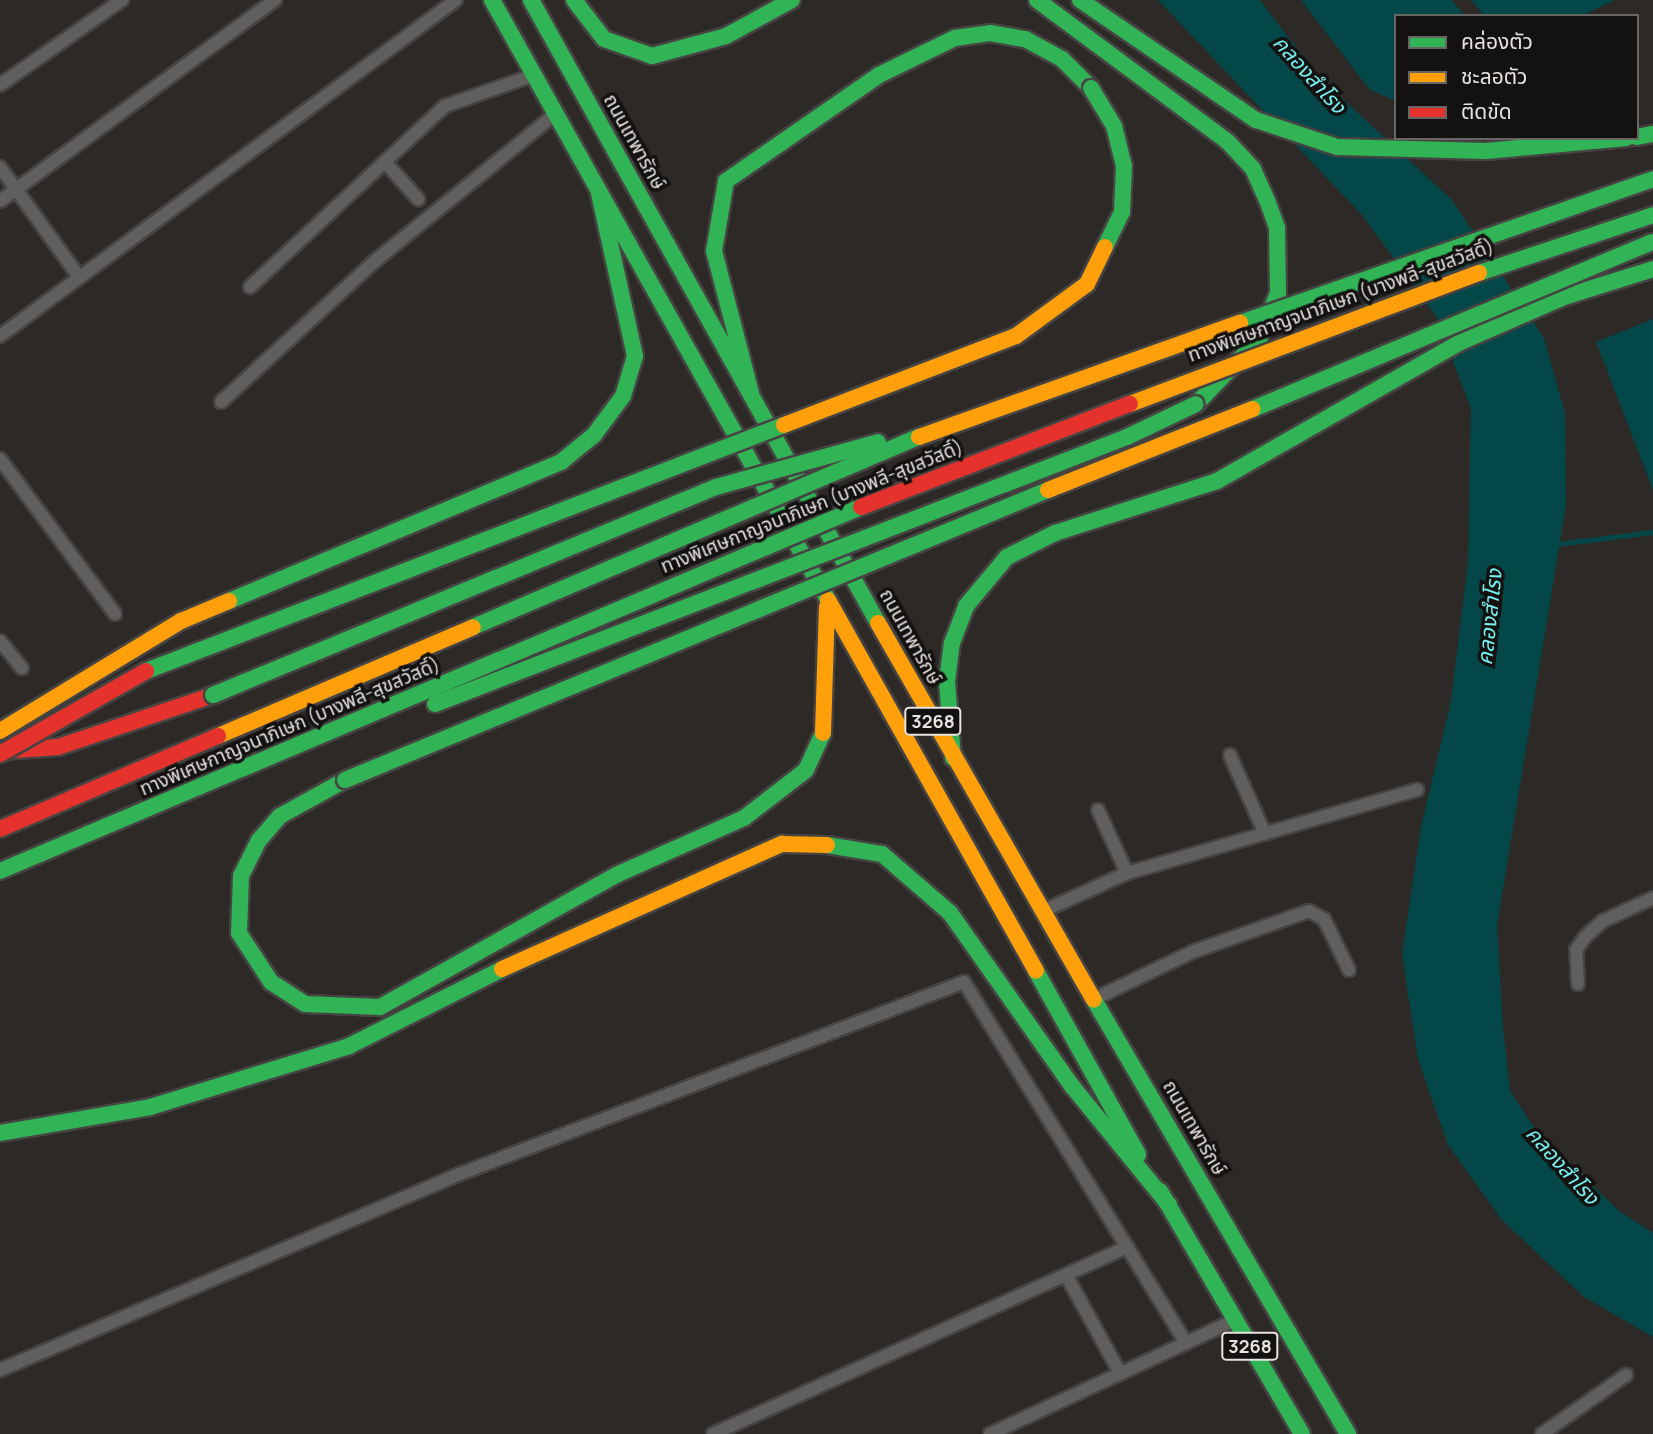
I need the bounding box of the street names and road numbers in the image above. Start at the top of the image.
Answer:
street label: ถนนเทพารักษ์ [598,90,670,194]
street label: ทางพิเศษกาญจนาภิเษก (บางพลี-สุขสวัสดิ์) [1185,235,1497,367]
street label: ทางพิเศษกาญจนาภิเษก (บางพลี-สุขสวัสดิ์) [658,436,966,578]
street label: ถนนเทพารักษ์ [874,585,946,689]
street label: ทางพิเศษกาญจนาภิเษก (บางพลี-สุขสวัสดิ์) [136,653,444,801]
road number: 3268 [903,706,963,736]
street label: ถนนเทพารักษ์ [1158,1077,1230,1179]
road number: 3268 [1220,1331,1280,1360]

